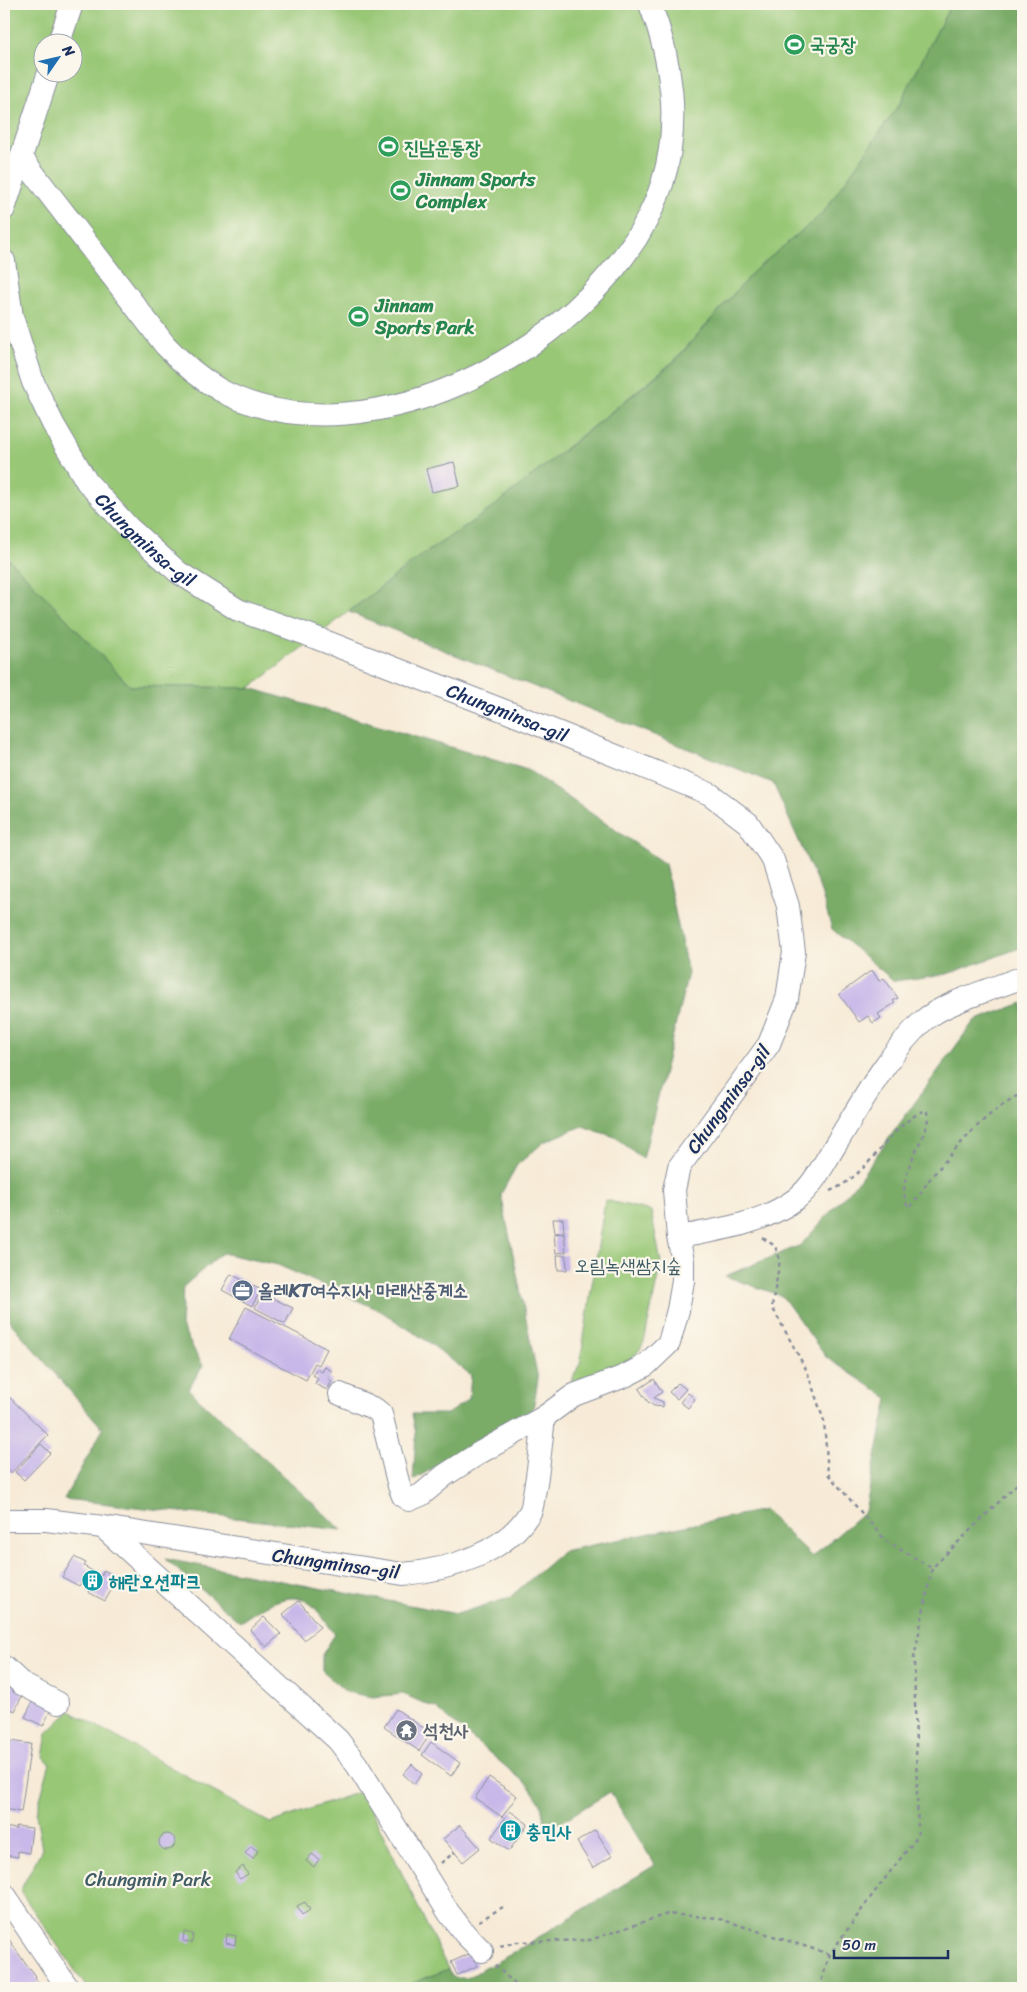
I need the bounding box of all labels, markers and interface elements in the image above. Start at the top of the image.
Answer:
place label: 국궁장 [810,28,857,61]
north arrow [32,32,82,82]
sports icon: 국궁장 [782,32,806,56]
text: N [55,39,82,62]
place label: 진남운동장 [404,131,481,164]
sports icon: 진남운동장 [376,135,400,159]
place label: Jinnam Sports Complex [415,163,537,218]
sports icon: Jinnam Sports Complex [388,178,412,202]
place label: Jinnam Sports Park [374,289,475,344]
sports icon: Jinnam Sports Park [347,304,371,328]
street label: Chungminsa-gil [87,485,203,597]
street label: Chungminsa-gil [441,674,574,752]
street label: Chungminsa-gil [677,1037,780,1161]
park label: 오림녹색쌈지숲 [574,1249,682,1282]
place label: 올레KT여수지사 마래산중계소 [258,1274,468,1307]
office icon: 올레KT여수지사 마래산중계소 [230,1278,254,1302]
street label: Chungminsa-gil [270,1538,402,1589]
place label: 해란오션파크 [108,1565,201,1598]
building icon: 해란오션파크 [81,1569,105,1593]
place label: 석천사 [422,1714,469,1747]
temple icon: 석천사 [395,1718,419,1742]
place label: 충민사 [526,1815,572,1848]
building icon: 충민사 [498,1819,522,1843]
park label: Chungmin Park [85,1863,212,1896]
scale bar [834,1927,948,1959]
text: 50 m [842,1932,877,1958]

